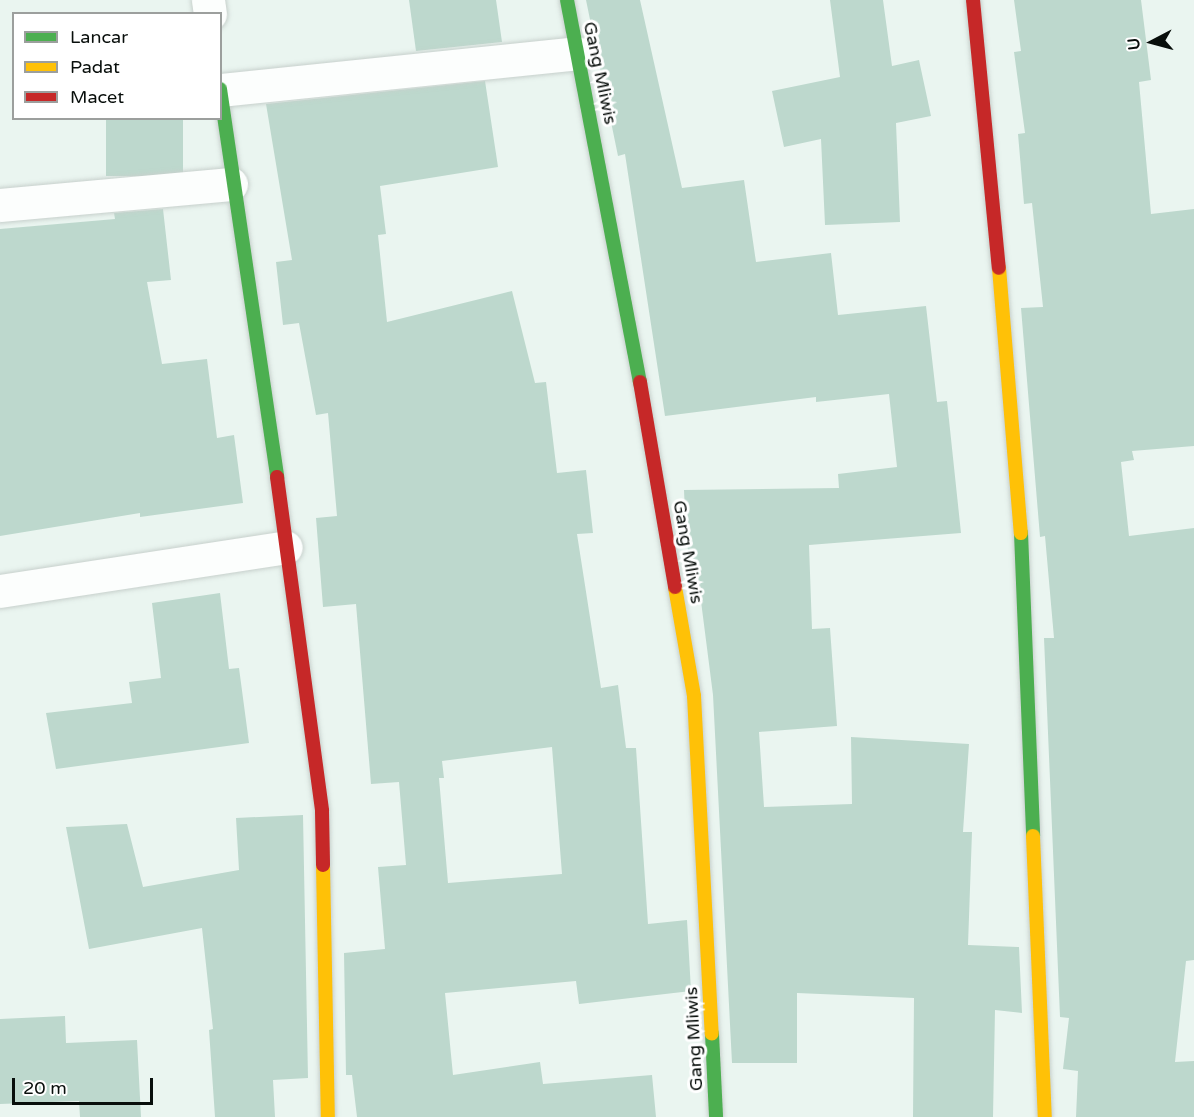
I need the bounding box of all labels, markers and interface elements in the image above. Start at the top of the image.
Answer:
legend [12,12,222,120]
north arrow [1122,12,1182,72]
street label: Gang Mliwis [579,20,621,126]
text: Lancar [70,26,128,48]
text: U [1124,37,1145,51]
text: Padat [70,56,120,78]
text: Macet [70,86,124,108]
street label: Gang Mliwis [668,499,708,605]
street label: Gang Mliwis [680,986,708,1092]
scale bar [15,1066,156,1104]
text: 20 m [23,1077,67,1099]

